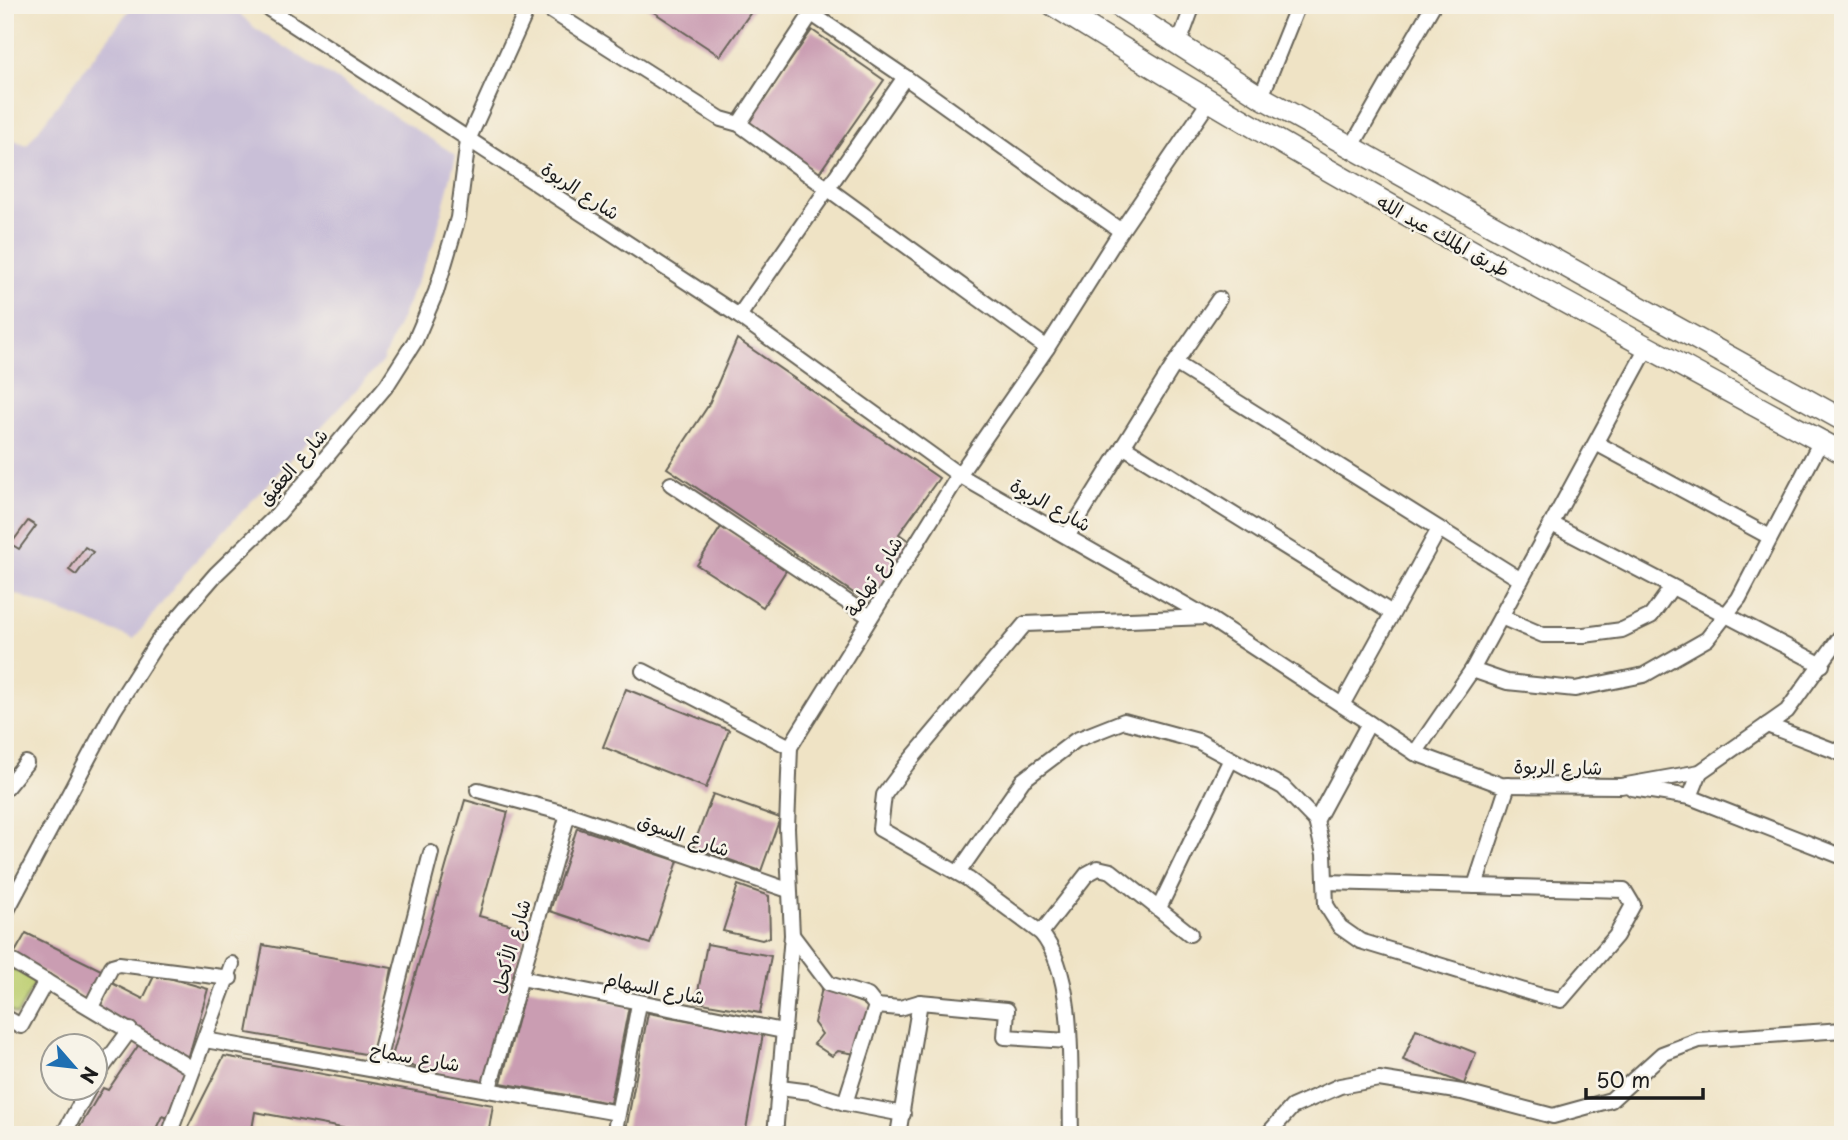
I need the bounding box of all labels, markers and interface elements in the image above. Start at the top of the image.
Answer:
street label: شارع الربوة [536,154,626,227]
street label: طريق الملك عبد الله [1372,187,1516,283]
street label: شارع العقيق [250,421,334,511]
street label: شارع الربوة [1005,470,1097,539]
street label: شارع تهامة [837,530,910,622]
street label: شارع الربوة [1513,751,1603,782]
street label: شارع السوق [634,805,734,864]
street label: شارع الأكحل [483,895,538,997]
street label: شارع السهام [602,964,708,1012]
north arrow [38,1032,108,1102]
street label: شارع سماح [368,1034,462,1079]
scale bar [1586,1056,1703,1100]
text: N [74,1062,106,1089]
text: 50 m [1596,1063,1650,1095]

